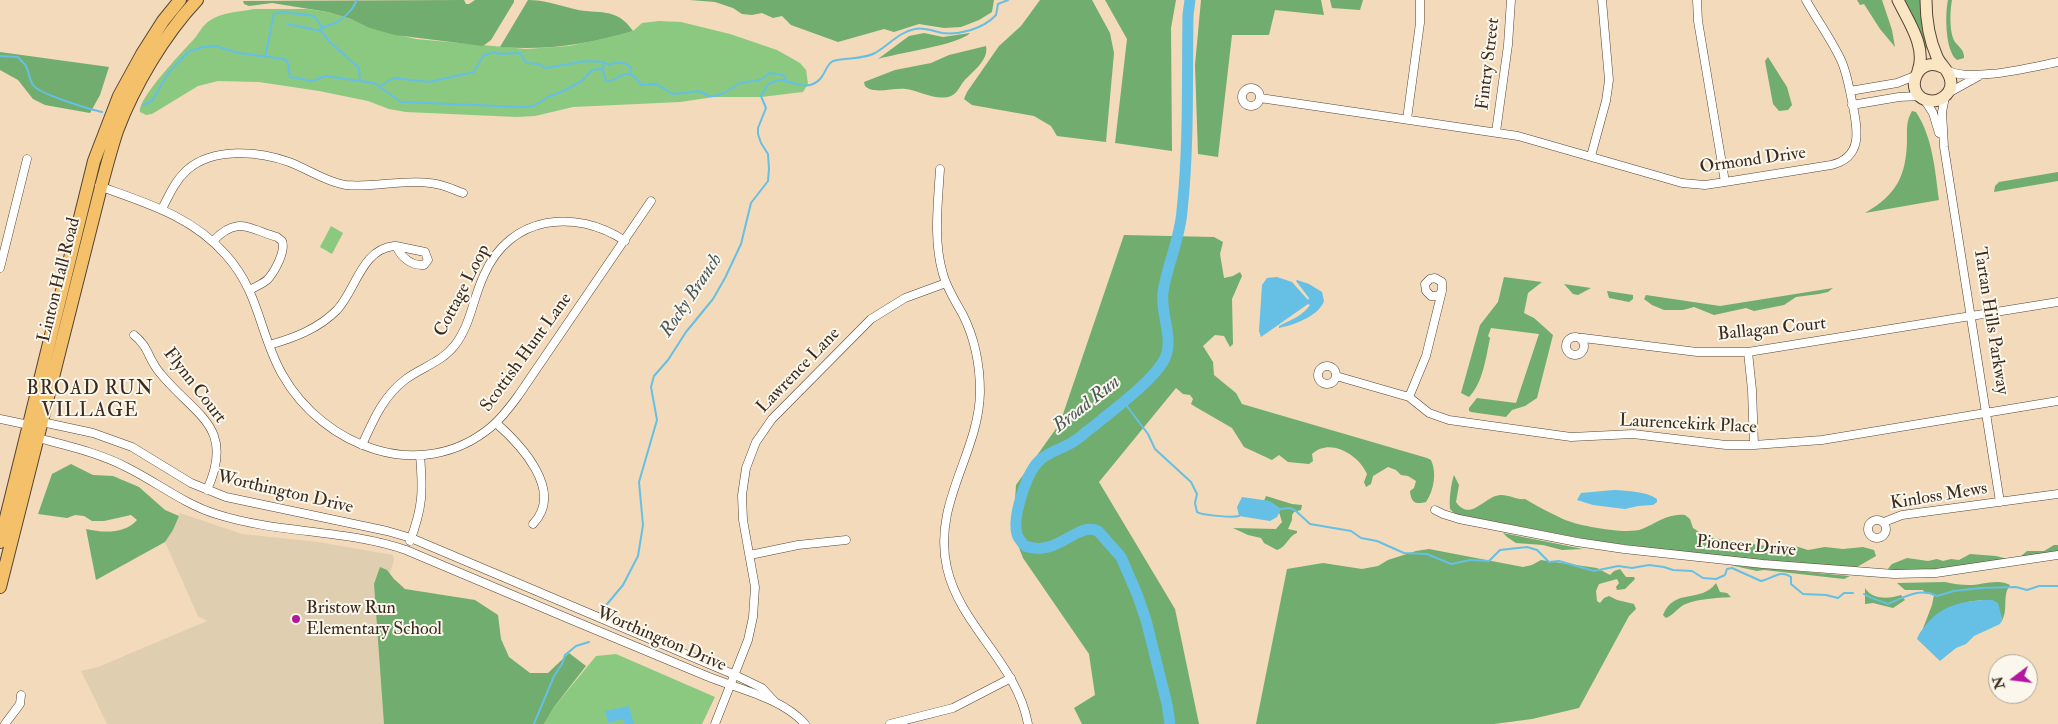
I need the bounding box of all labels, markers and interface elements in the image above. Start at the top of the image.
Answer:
street label: Fintry Street [1473,17,1505,111]
street label: Ormond Drive [1699,143,1807,179]
street label: Linton Hall Road [34,216,86,344]
street label: Cottage Loop [431,241,495,341]
street label: Tartan Hills Parkway [1968,246,2012,396]
water label: Rocky Branch [656,250,728,342]
street label: Scottish Hunt Lane [477,289,577,417]
street label: Ballagan Court [1717,314,1827,346]
street label: Lawrence Lane [753,324,845,418]
street label: Flynn Court [158,344,230,428]
water label: Broad Run [1049,372,1125,438]
district label: BROAD RUN VILLAGE [25,379,155,423]
street label: Laurencekirk Place [1619,411,1757,439]
street label: Worthington Drive [215,467,355,519]
street label: Kinloss Mews [1889,479,1989,515]
street label: Pioneer Drive [1695,532,1797,562]
place label: Bristow Run Elementary School [306,598,442,640]
street label: Worthington Drive [593,603,729,677]
marker: Bristow Run Elementary School [290,613,302,625]
north arrow [1988,654,2038,704]
text: N [1989,675,2009,691]

